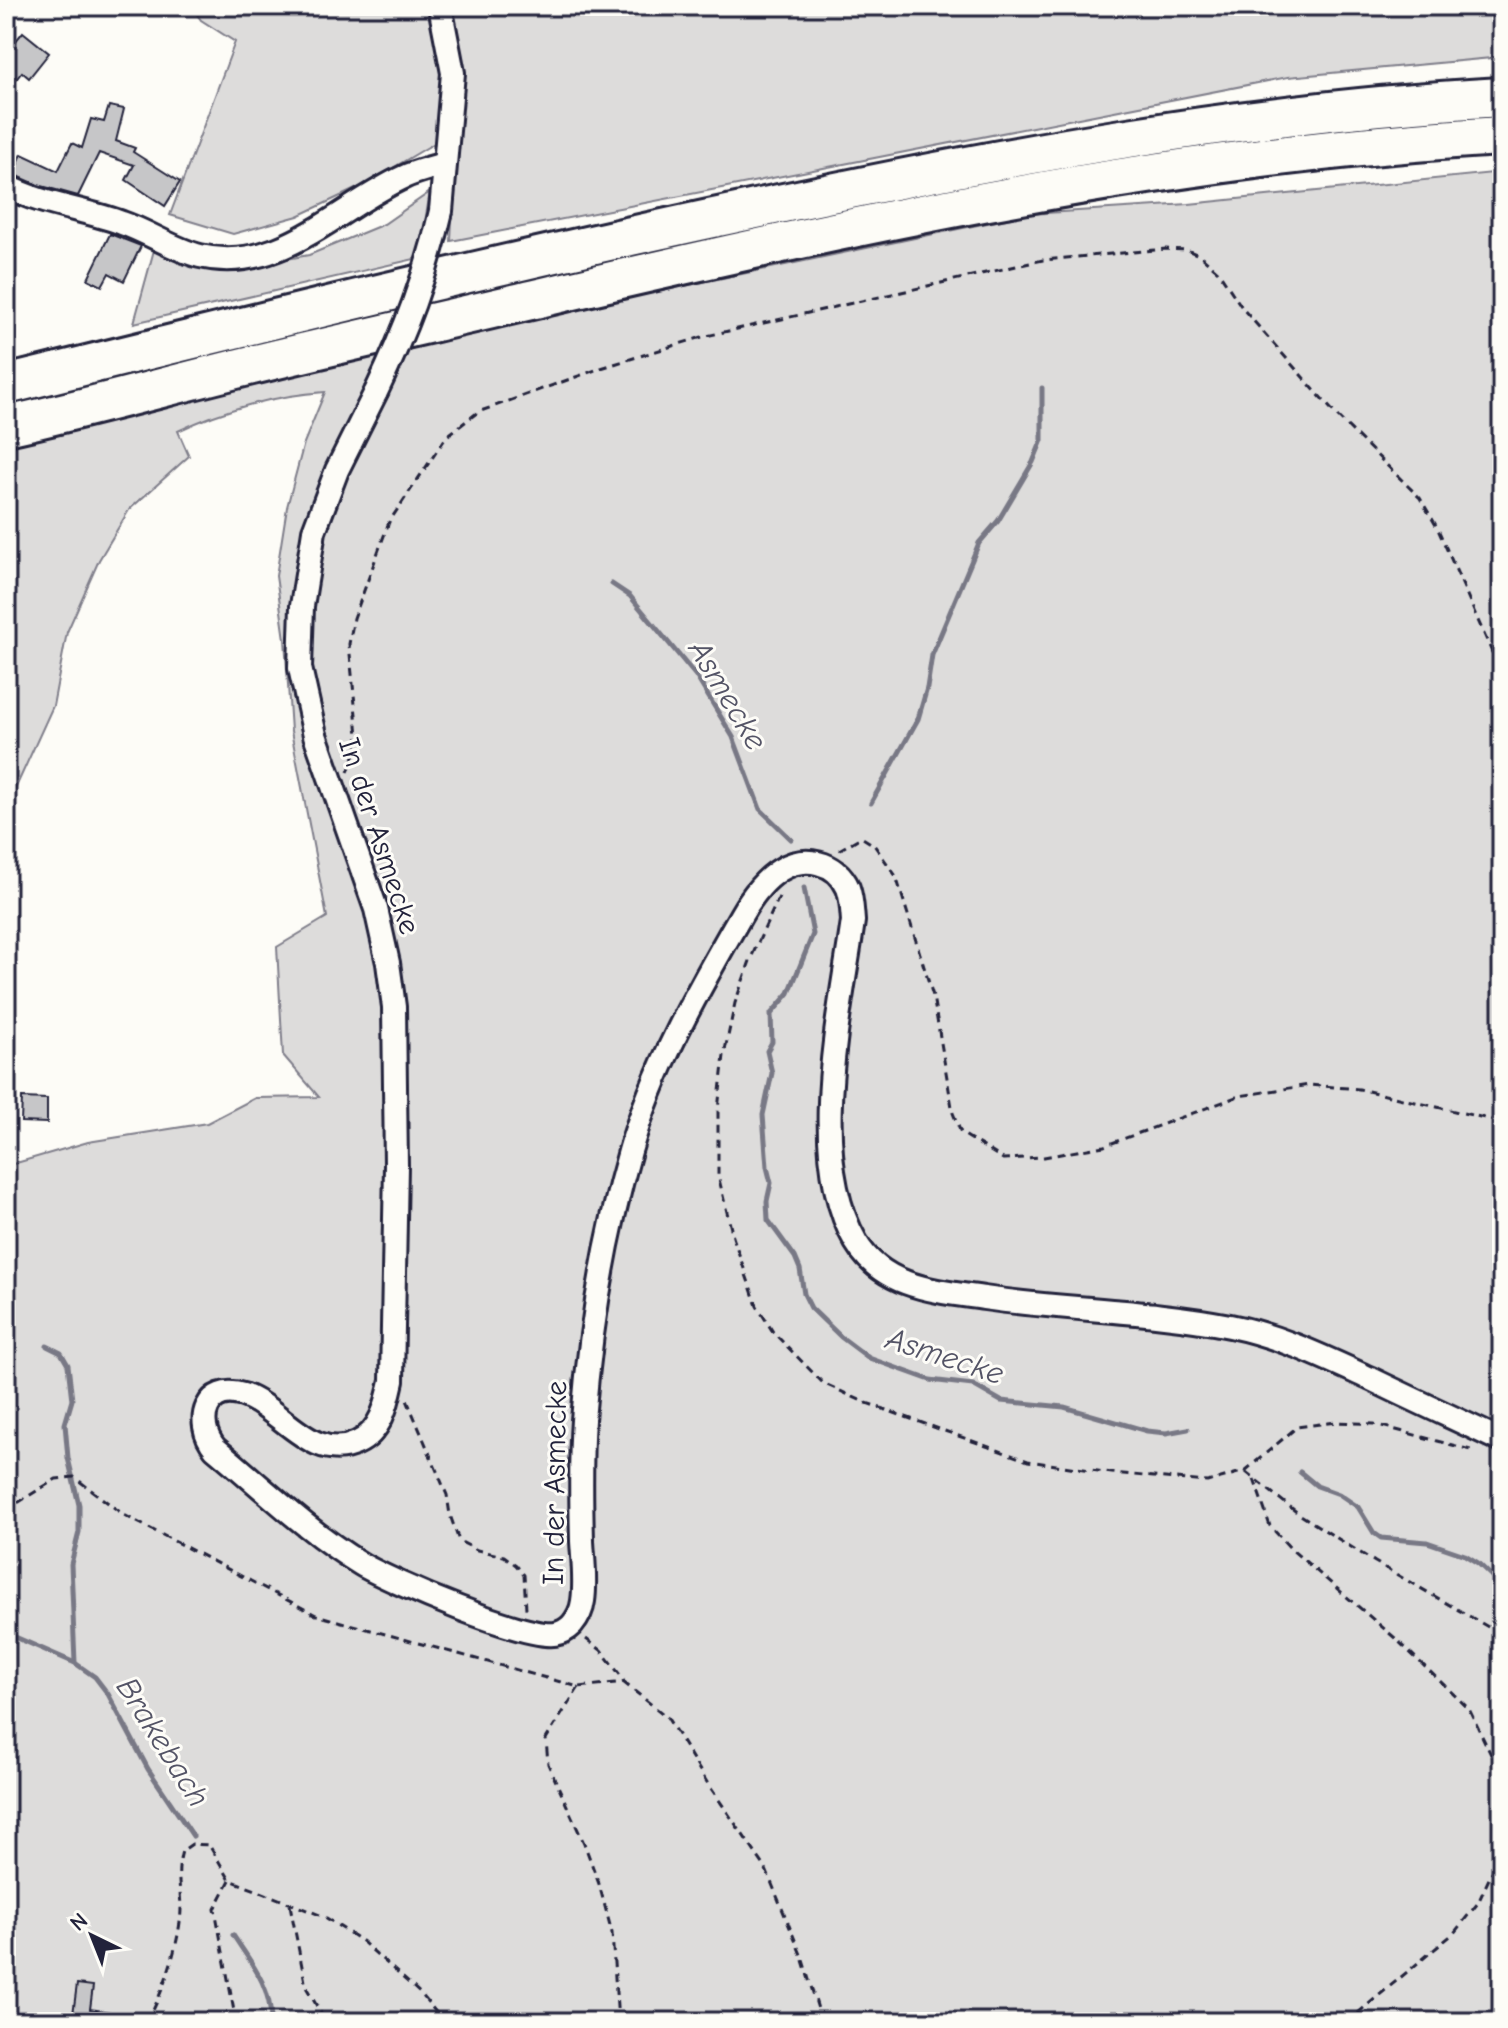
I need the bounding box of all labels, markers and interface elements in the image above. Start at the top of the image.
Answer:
water label: Asmecke [680,632,775,757]
street label: In der Asmecke [331,733,427,939]
water label: Asmecke [880,1319,1009,1392]
street label: In der Asmecke [536,1381,574,1585]
water label: Brakebach [109,1670,217,1814]
north arrow [52,1896,132,1976]
text: N [65,1908,93,1937]

